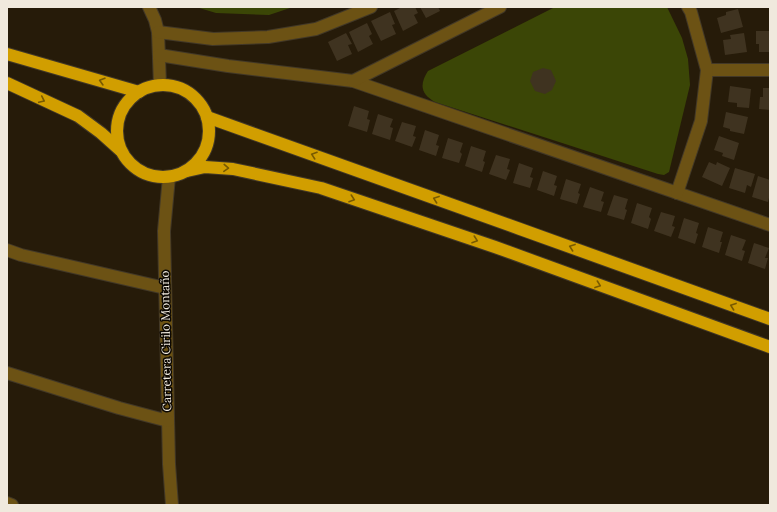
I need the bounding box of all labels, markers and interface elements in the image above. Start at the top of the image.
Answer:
one-way arrow [98,77,105,86]
one-way arrow [38,95,46,103]
one-way arrow [310,151,317,160]
one-way arrow [223,164,229,173]
one-way arrow [349,194,356,202]
one-way arrow [433,195,440,203]
one-way arrow [472,236,479,244]
one-way arrow [568,244,575,252]
street label: Carretera Cirilo Montaño [157,270,174,412]
one-way arrow [594,280,601,288]
one-way arrow [730,303,737,311]

